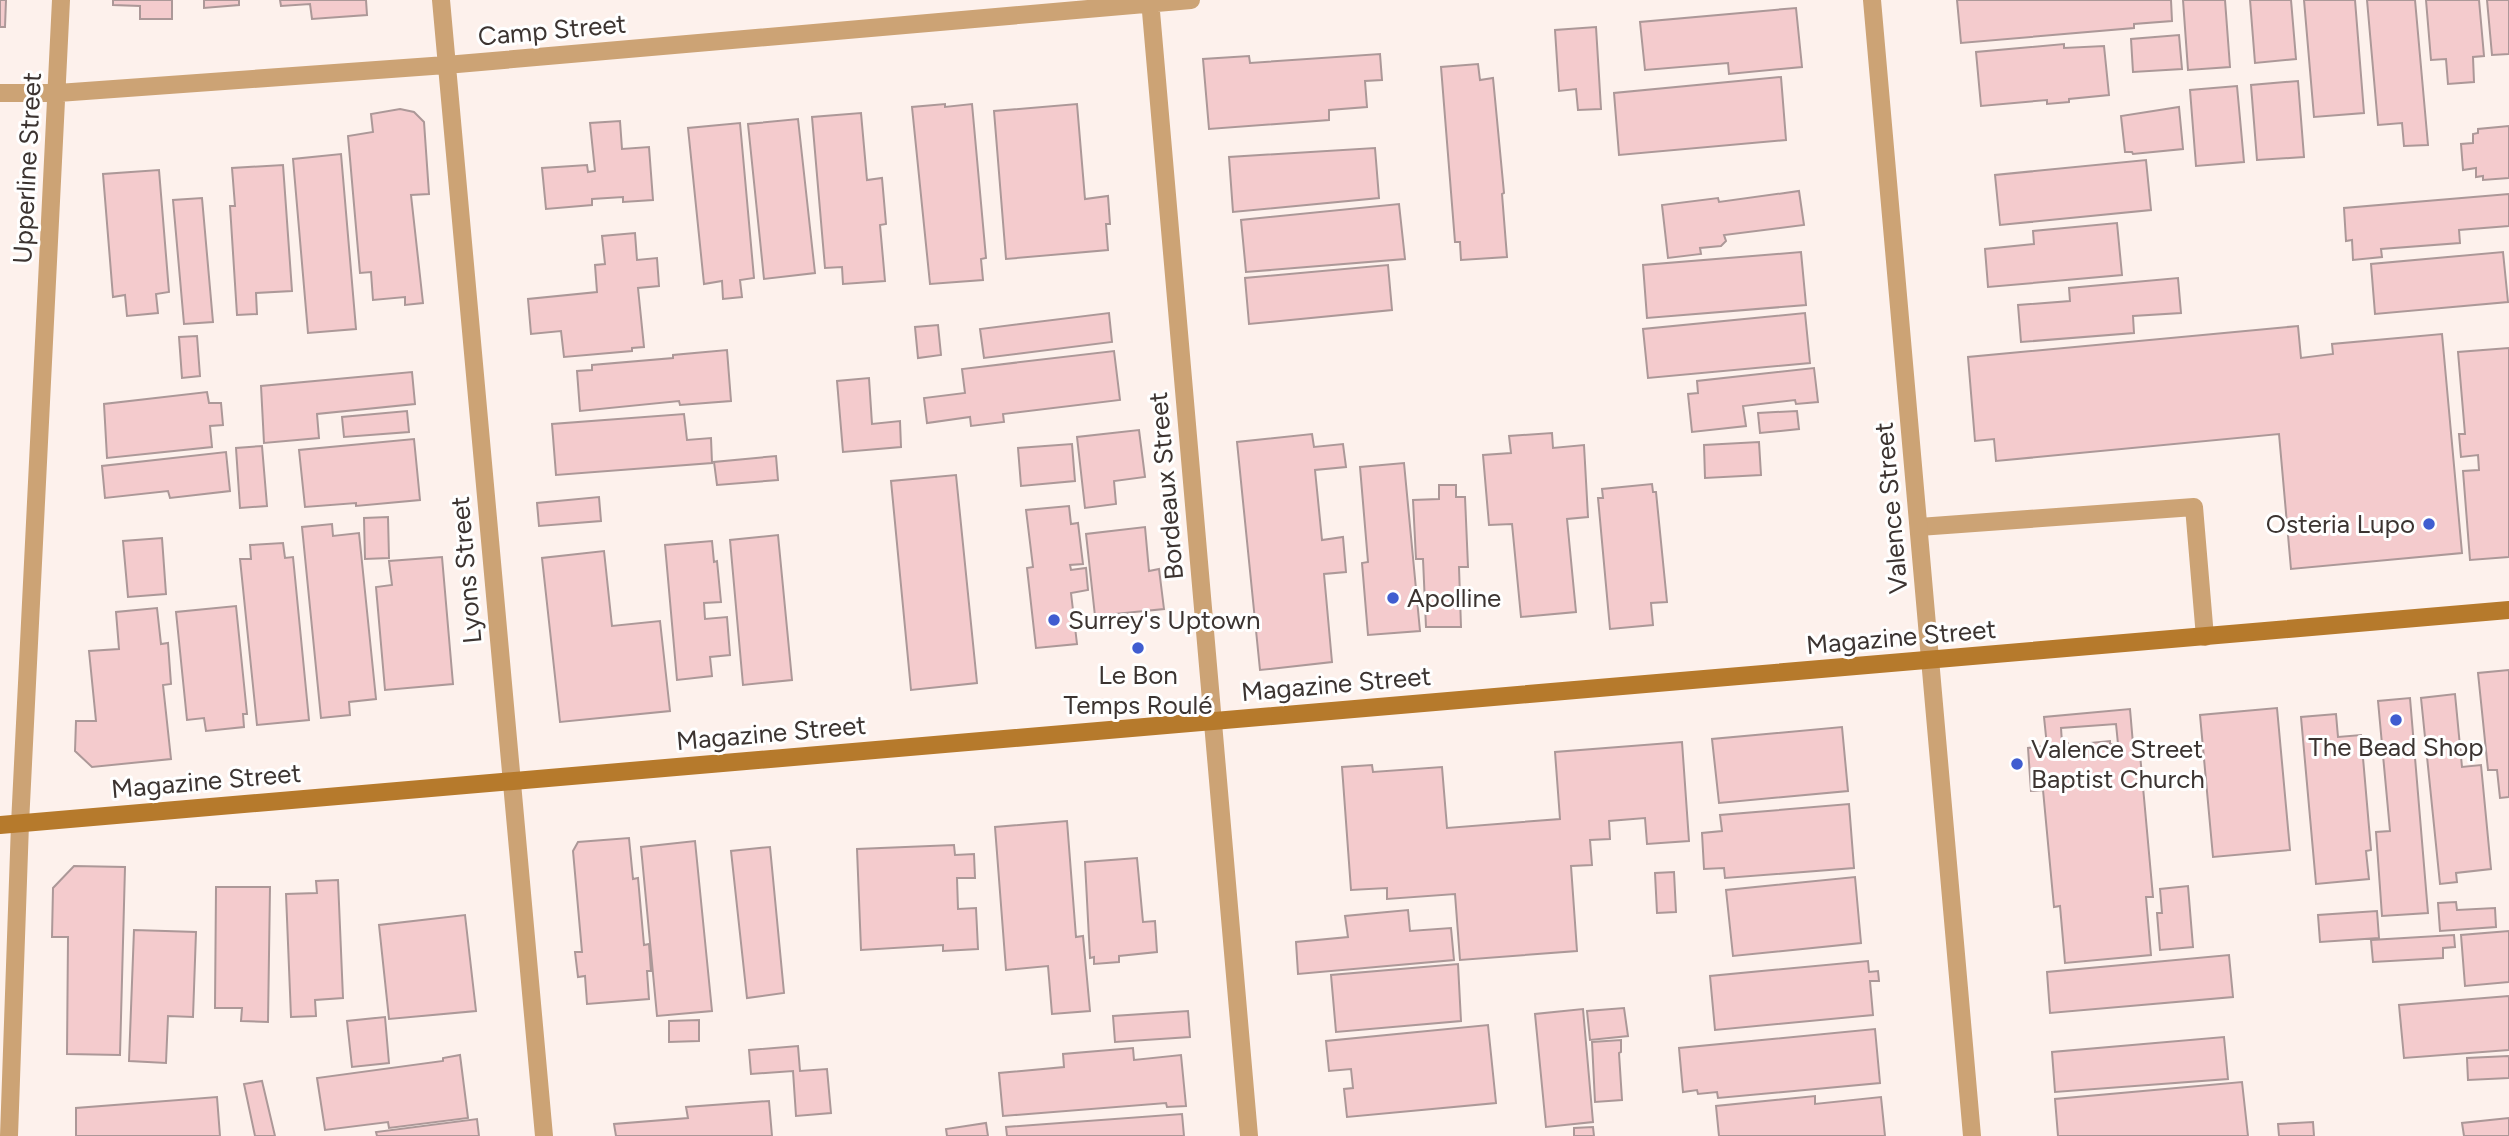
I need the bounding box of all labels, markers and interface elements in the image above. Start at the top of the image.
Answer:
street label: Camp Street [477,8,628,52]
street label: Upperline Street [6,71,48,265]
street label: Bordeaux Street [1142,391,1190,581]
street label: Valence Street [1868,421,1914,595]
street label: Lyons Street [444,495,488,645]
place label: Osteria Lupo [2266,508,2415,540]
marker: Osteria Lupo [2421,516,2437,532]
place label: Apolline [1407,582,1501,614]
marker: Apolline [1385,590,1401,606]
place label: Surrey's Uptown [1068,604,1260,636]
marker: Surrey's Uptown [1046,612,1062,628]
street label: Magazine Street [1805,613,1997,661]
marker: Le Bon Temps Roulé [1130,640,1146,656]
place label: Le Bon Temps Roulé [1064,659,1212,721]
street label: Magazine Street [1240,660,1432,708]
street label: Magazine Street [675,709,867,757]
marker: The Bead Shop [2388,712,2404,728]
place label: The Bead Shop [2308,731,2484,763]
place label: Valence Street Baptist Church [2031,733,2205,795]
marker: Valence Street Baptist Church [2009,756,2025,772]
street label: Magazine Street [110,757,302,805]

